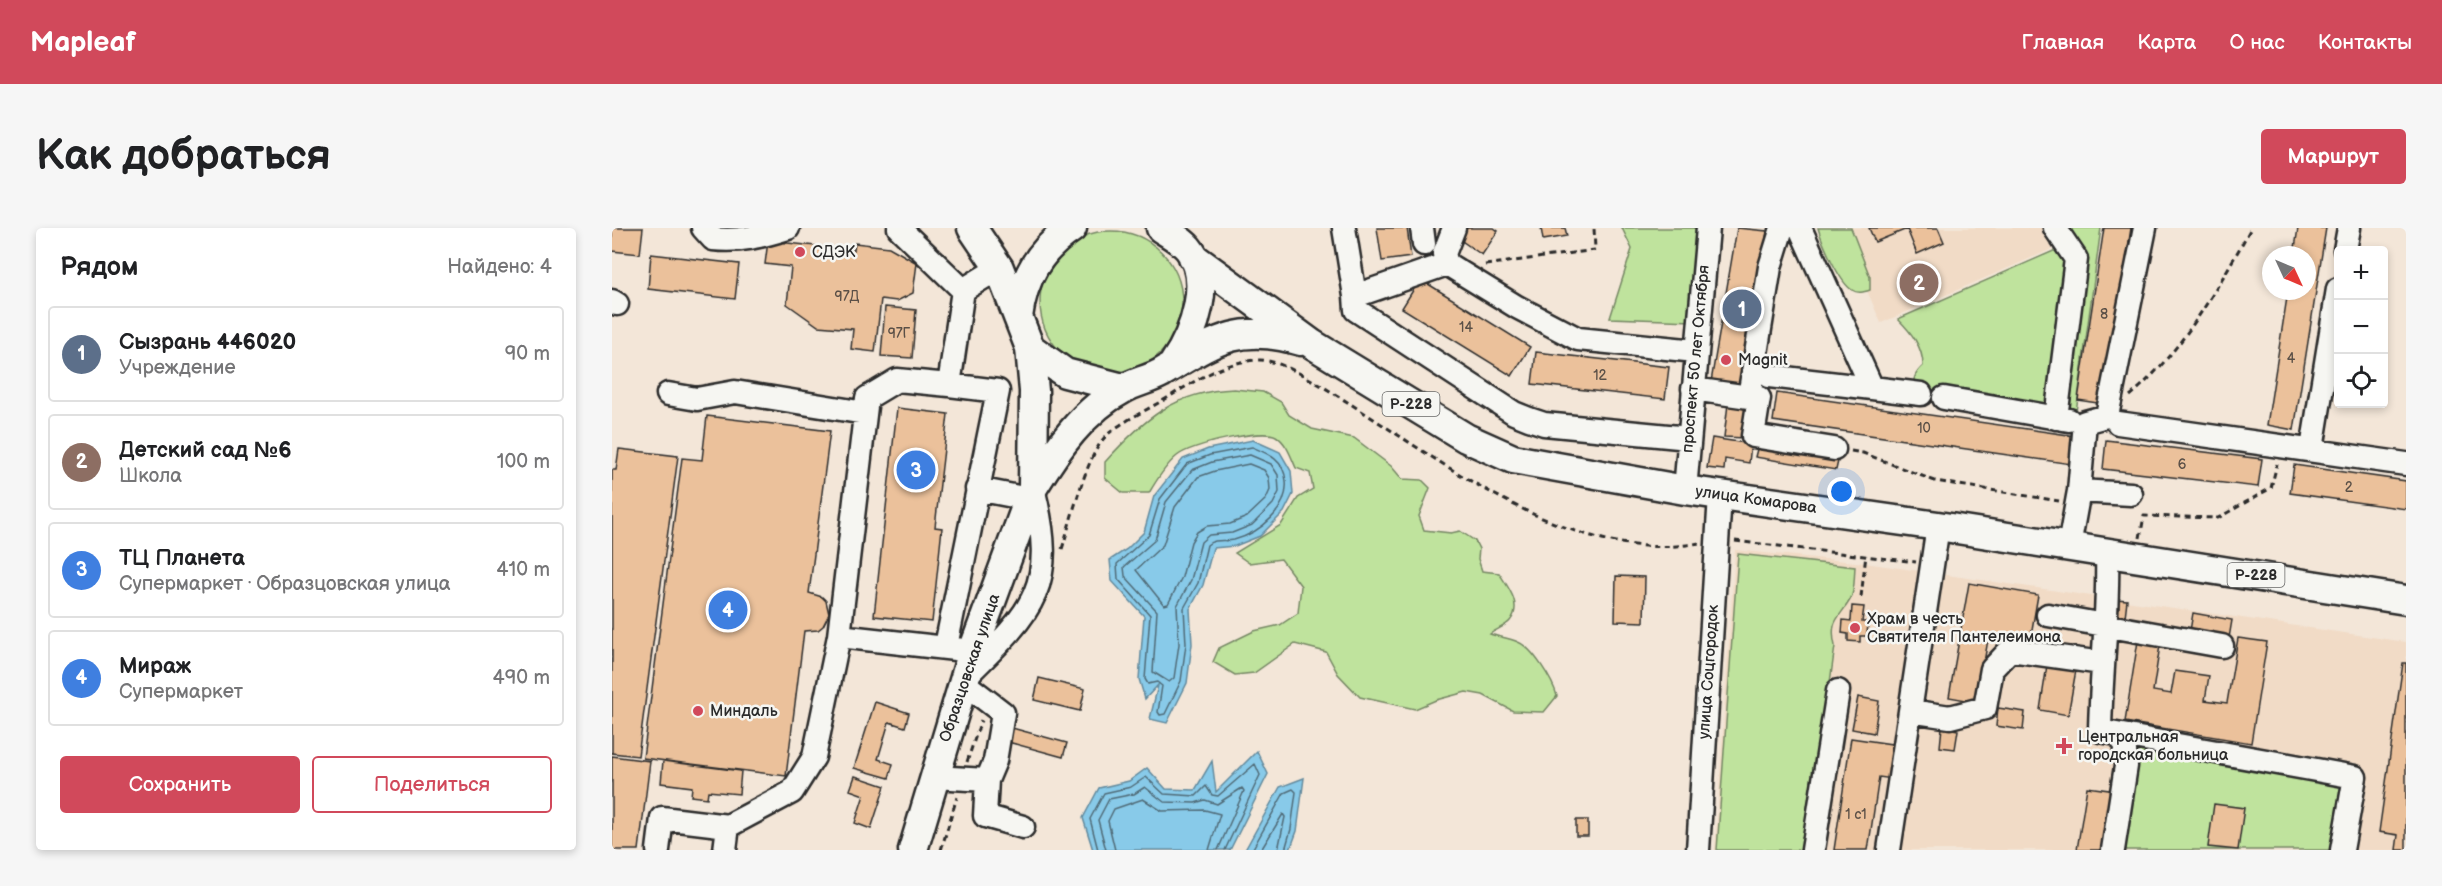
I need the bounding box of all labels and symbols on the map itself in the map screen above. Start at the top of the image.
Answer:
place label: СДЭК [812,243,856,262]
marker: СДЭК [793,245,807,259]
north arrow [2262,246,2316,300]
pin: 2 [1900,260,1938,306]
street label: проспект 50 лет Октября [1678,264,1714,454]
pin: 1 [1722,286,1762,332]
house number: 97Д [835,288,860,305]
house number: 8 [2100,306,2108,323]
house number: 14 [1459,319,1473,336]
house number: 97Г [888,325,911,342]
house number: 4 [2287,350,2296,367]
place label: Magnit [1738,351,1788,370]
marker: Magnit [1719,353,1733,367]
house number: 12 [1593,367,1608,384]
road number: Р-228 [1382,392,1440,416]
house number: 10 [1917,420,1931,437]
pin: 3 [896,448,936,492]
house number: 6 [2178,456,2187,473]
your location [1827,477,1856,506]
house number: 2 [2345,479,2354,496]
street label: улица Комарова [1694,482,1818,518]
road number: Р-228 [2228,563,2284,587]
pin: 4 [708,588,748,632]
street label: Образцовская улица [936,591,1004,745]
street label: улица Соцгородок [1695,604,1723,740]
place label: Храм в честь Святителя Пантелеимона [1867,610,2062,647]
marker: Храм в честь Святителя Пантелеимона [1848,621,1862,635]
place label: Миндаль [710,702,778,721]
marker: Миндаль [691,704,705,718]
place label: Центральная городская больница [2078,728,2229,765]
marker: Центральная городская больница [2055,737,2073,755]
house number: 1 с1 [1845,806,1867,823]

